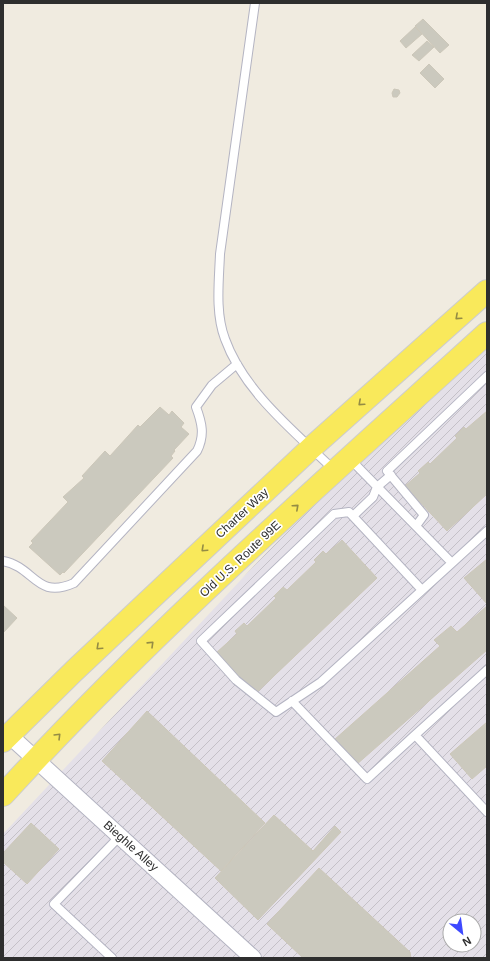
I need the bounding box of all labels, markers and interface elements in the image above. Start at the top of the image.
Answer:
one-way arrow [455,312,463,320]
one-way arrow [358,399,366,406]
street label: Charter Way [213,485,271,541]
one-way arrow [291,504,299,512]
street label: Old U.S. Route 99E [197,518,283,600]
one-way arrow [201,544,209,552]
one-way arrow [146,641,154,649]
one-way arrow [96,643,104,650]
one-way arrow [53,733,61,741]
street label: Bieghle Alley [101,818,161,874]
north arrow [442,913,482,953]
text: N [460,935,473,949]

